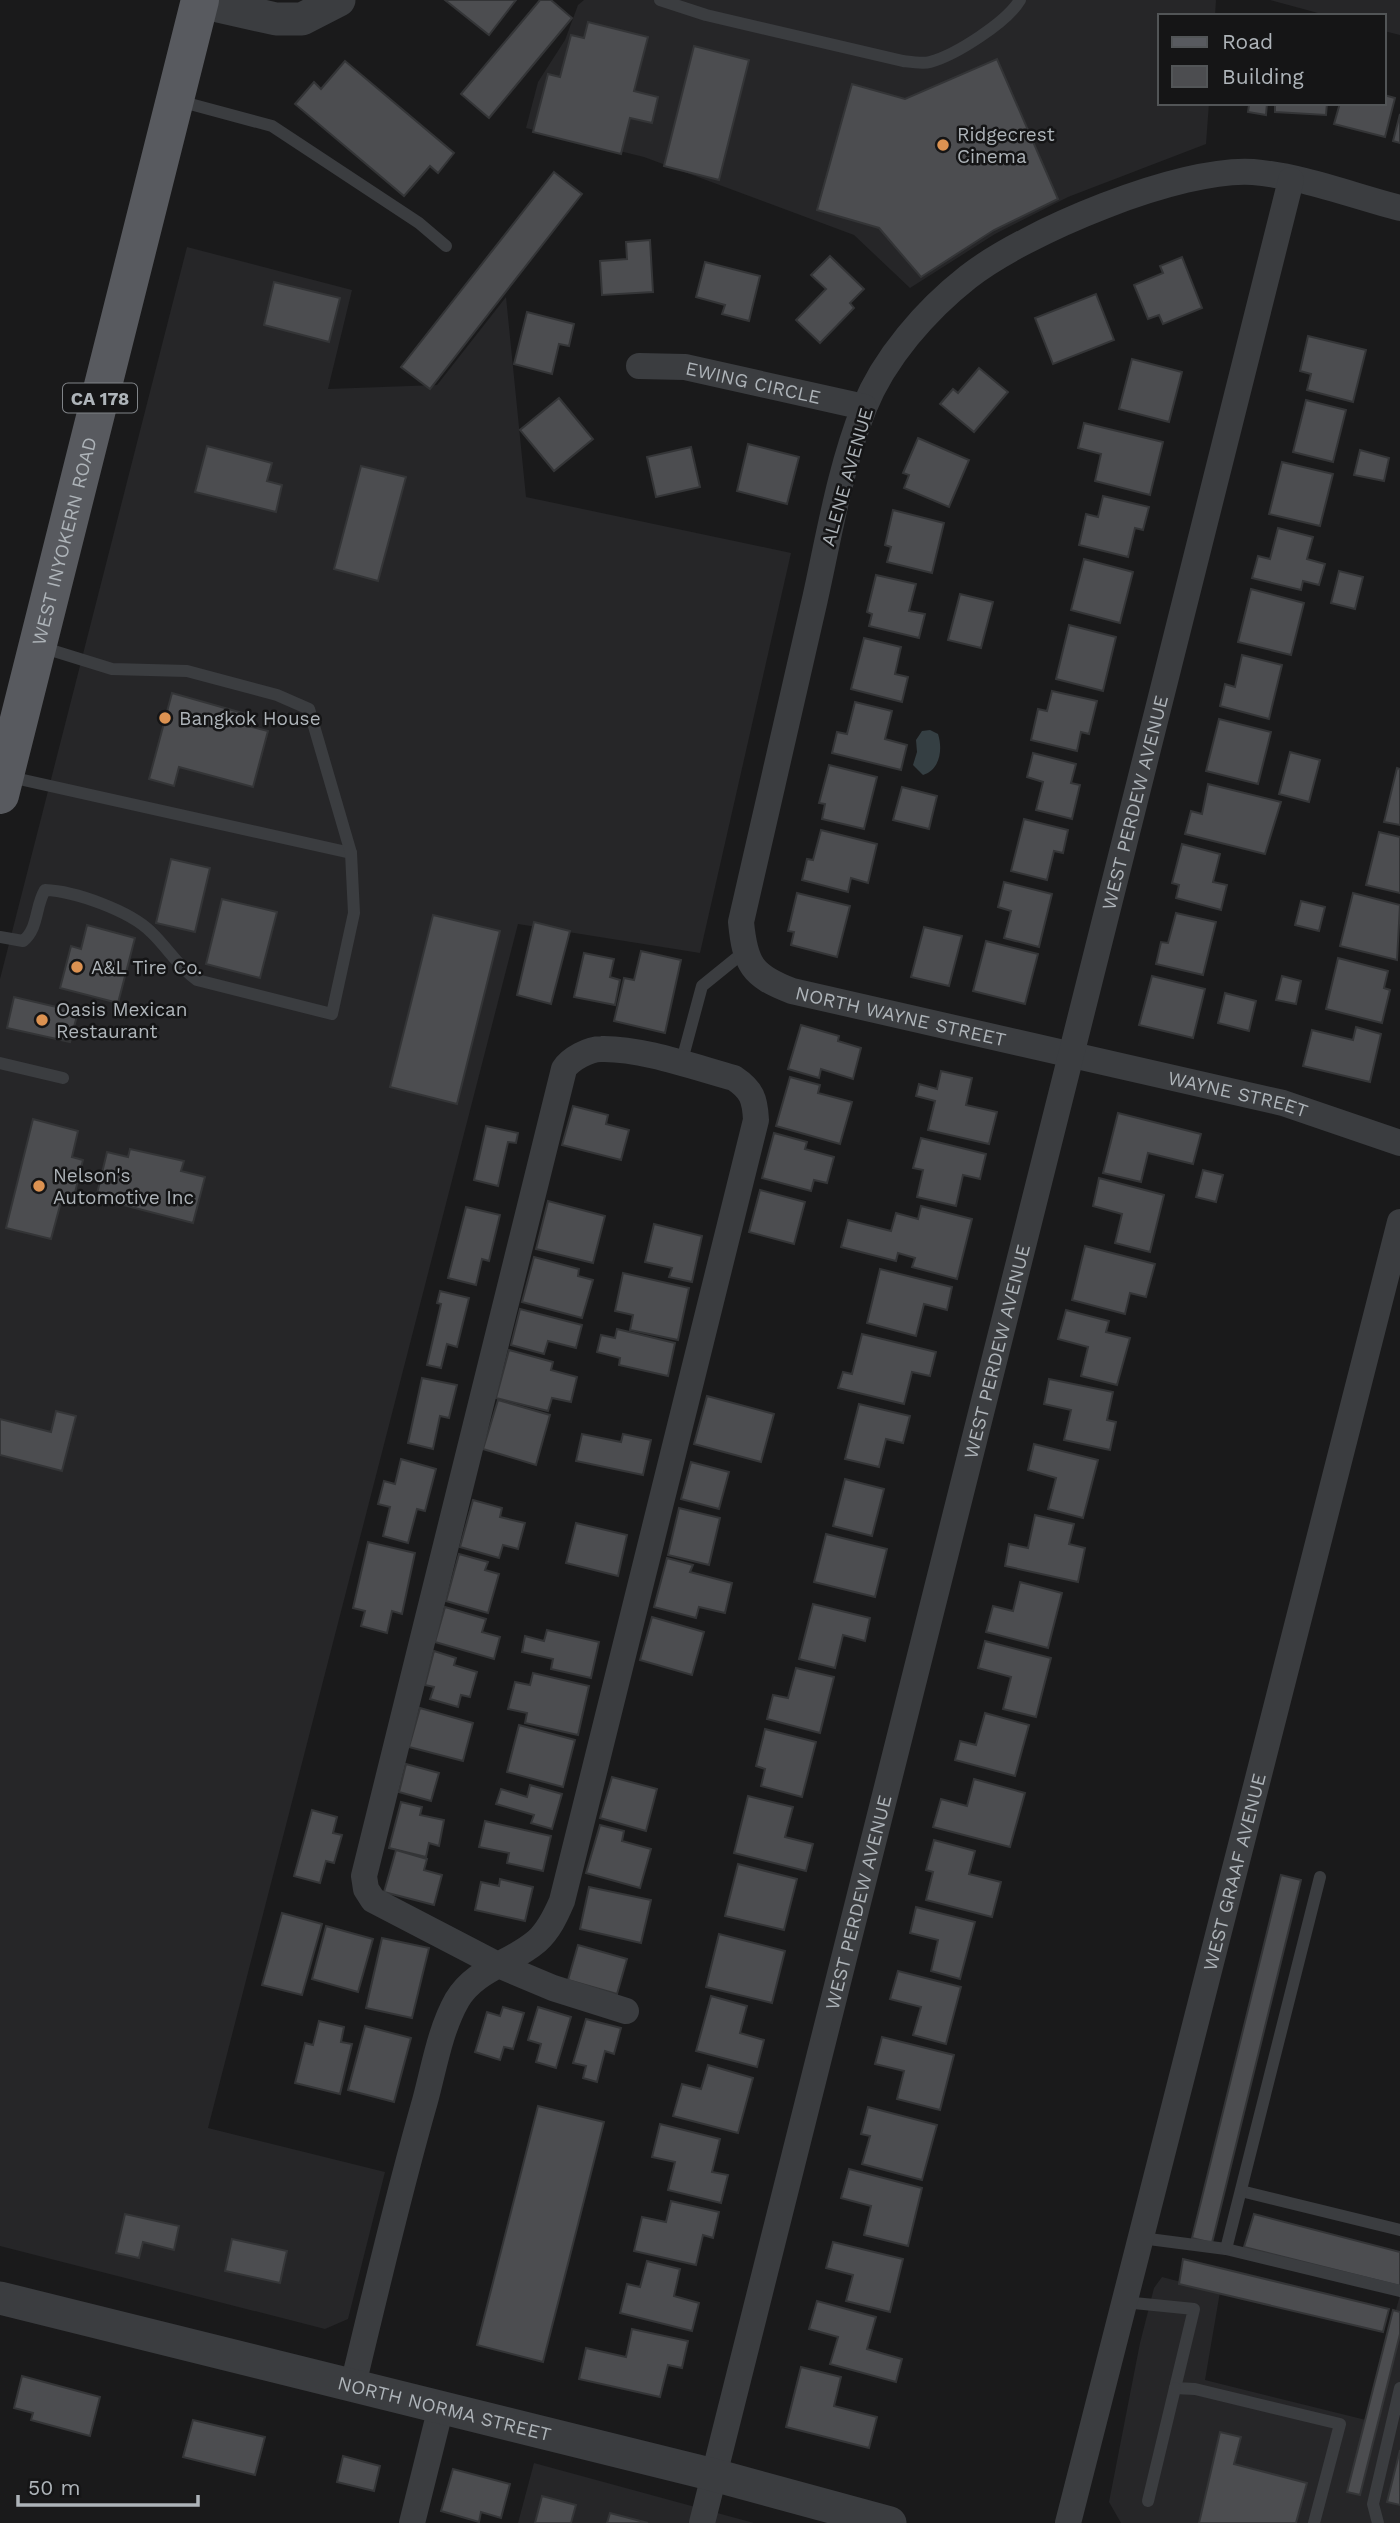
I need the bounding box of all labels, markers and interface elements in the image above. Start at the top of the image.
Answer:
legend [1158,14,1386,105]
text: Road [1222,29,1273,54]
text: Building [1222,64,1304,89]
place label: Ridgecrest Cinema [957,123,1055,168]
marker: Ridgecrest Cinema [935,137,951,153]
street label: EWING CIRCLE [683,356,823,409]
road number: CA 178 [63,384,137,412]
street label: ALENE AVENUE [816,405,878,549]
street label: WEST INYOKERN ROAD [27,434,101,647]
street label: WEST PERDEW AVENUE [1096,693,1173,912]
place label: Bangkok House [179,707,321,730]
marker: Bangkok House [157,710,173,726]
place label: A&L Tire Co. [91,956,202,979]
marker: A&L Tire Co. [69,959,85,975]
street label: NORTH WAYNE STREET [793,981,1008,1051]
place label: Oasis Mexican Restaurant [56,998,188,1043]
marker: Oasis Mexican Restaurant [34,1012,50,1028]
street label: WAYNE STREET [1166,1066,1311,1122]
place label: Nelson's Automotive Inc [53,1164,194,1209]
marker: Nelson's Automotive Inc [31,1178,47,1194]
street label: WEST PERDEW AVENUE [958,1242,1035,1461]
street label: WEST GRAAF AVENUE [1198,1771,1270,1973]
street label: WEST PERDEW AVENUE [820,1793,896,2012]
street label: NORTH NORMA STREET [335,2371,554,2446]
scale bar [18,2464,198,2508]
text: 50 m [28,2475,80,2500]

